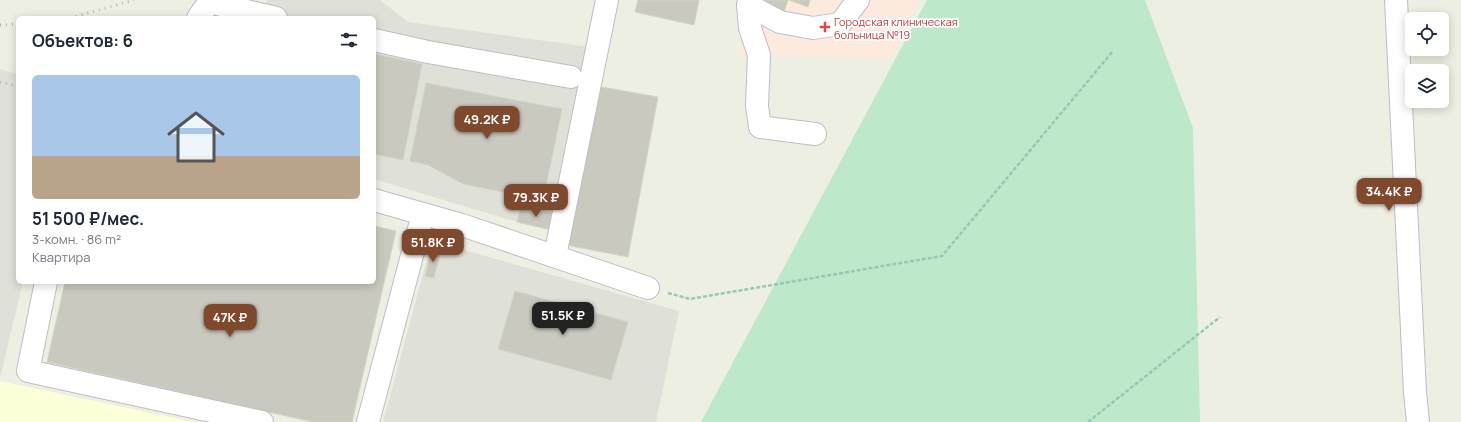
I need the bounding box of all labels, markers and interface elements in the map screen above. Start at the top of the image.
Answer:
map controls [1405,12,1449,108]
button: locate [1405,12,1449,56]
place label: Городская клиническая больница №19 [834,14,958,42]
marker: Городская клиническая больница №19 [819,21,831,33]
text: Объектов: 6 [32,29,133,52]
icon: filters [338,29,360,51]
button: layers [1405,64,1449,108]
icon: home [160,101,232,173]
pin: 49.2K ₽ [450,106,524,140]
text: 49.2K ₽ [464,110,510,128]
pin: 34.4K ₽ [1352,178,1426,212]
text: 34.4K ₽ [1366,182,1412,200]
pin: 79.3K ₽ [499,184,573,218]
text: 79.3K ₽ [513,188,559,206]
text: 51 500 ₽/мес. [32,207,144,230]
pin: 51.8K ₽ [396,229,470,263]
text: 3-комн. · 86 m² [32,230,121,248]
text: 51.8K ₽ [411,233,455,251]
text: Квартира [32,248,91,266]
pin: 51.5K ₽ [526,302,600,336]
pin: 47K ₽ [202,304,258,338]
text: 51.5K ₽ [541,306,585,324]
text: 47K ₽ [213,308,247,326]

